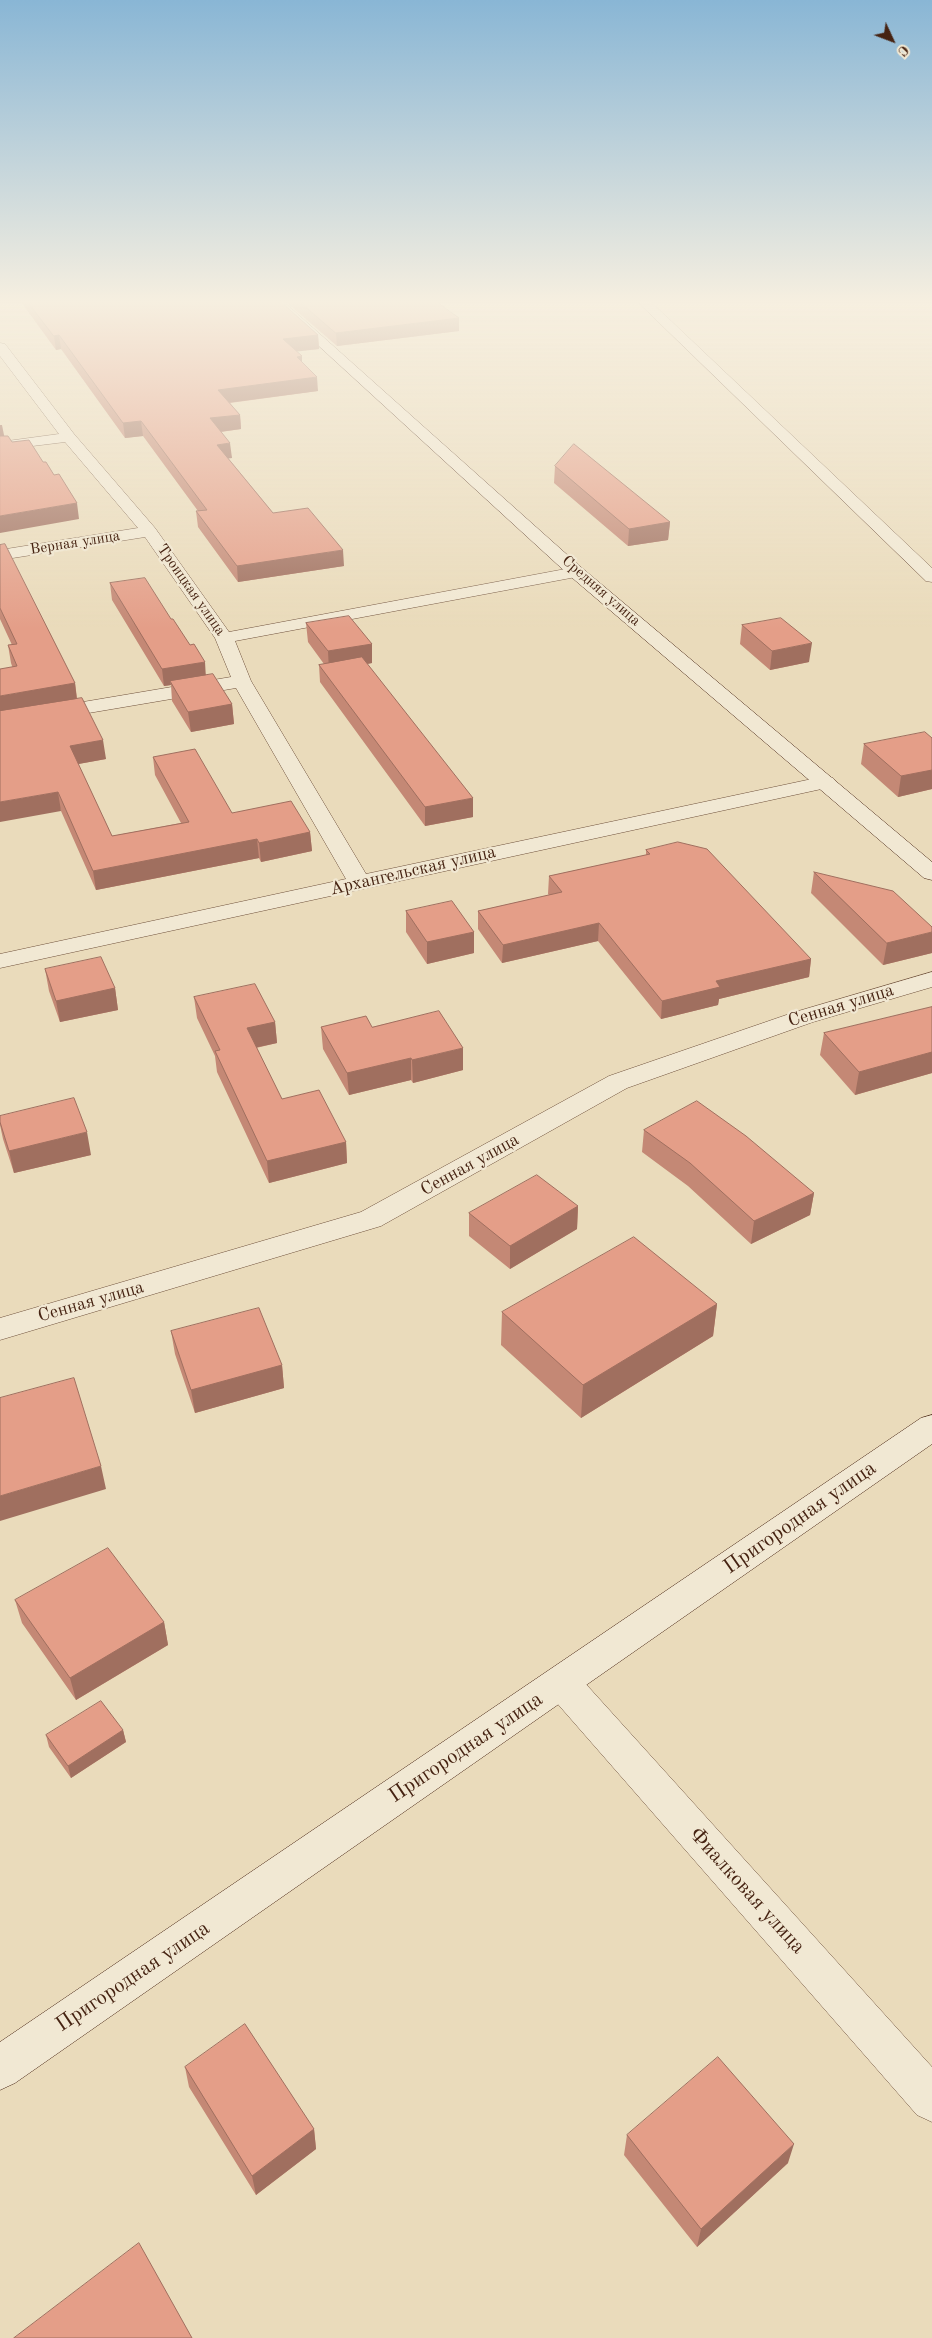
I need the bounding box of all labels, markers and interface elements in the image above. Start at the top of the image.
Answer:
north arrow [867,15,917,65]
text: С [895,42,911,58]
street label: Верная улица [29,527,121,559]
street label: Троицкая улица [153,541,229,639]
street label: Средняя улица [558,552,644,630]
street label: Архангельская улица [328,841,498,901]
street label: Сенная улица [786,980,896,1032]
street label: Сенная улица [417,1129,523,1201]
street label: Сенная улица [35,1277,147,1327]
street label: Пригородная улица [719,1456,881,1580]
street label: Пригородная улица [384,1687,548,1809]
street label: Фиалковая улица [683,1822,811,1960]
street label: Пригородная улица [51,1916,215,2038]

